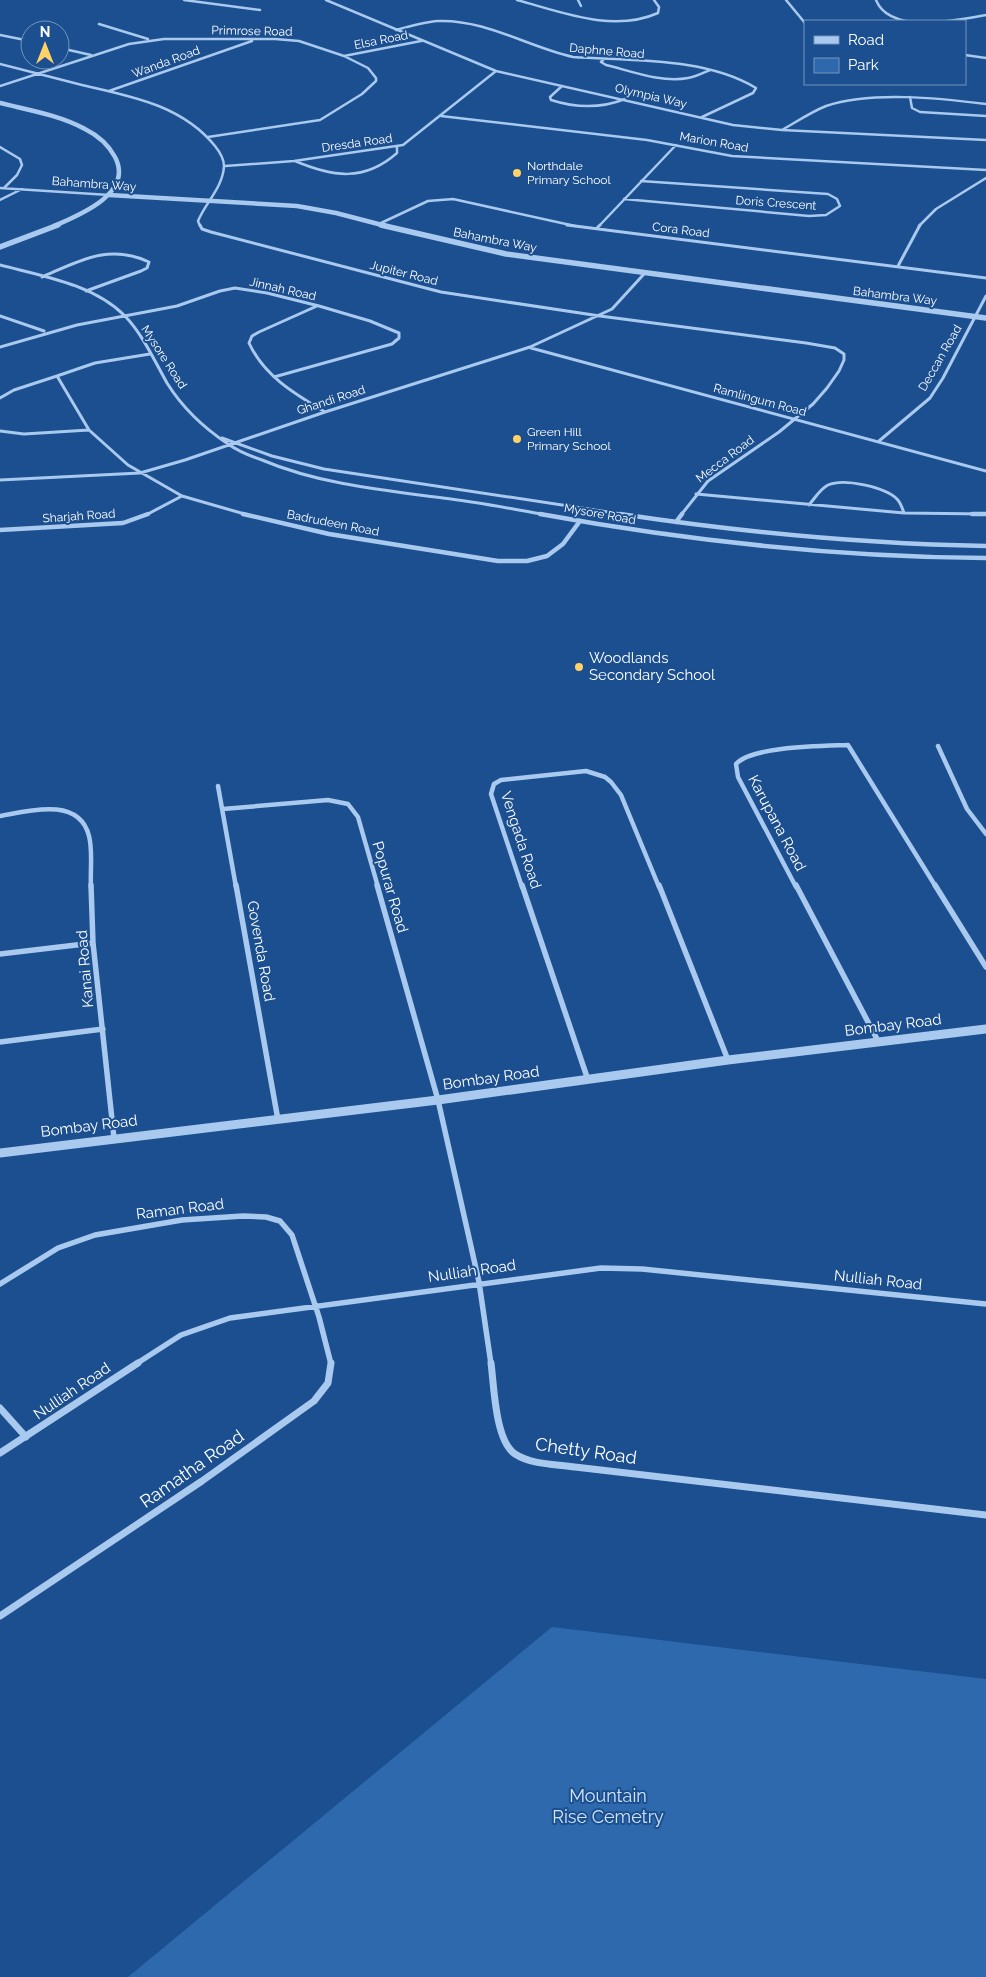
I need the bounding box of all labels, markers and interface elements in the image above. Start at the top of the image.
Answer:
north arrow [20,20,70,70]
legend [804,20,966,85]
street label: Primrose Road [211,23,293,39]
text: N [40,24,50,40]
street label: Elsa Road [353,28,409,52]
text: Road [848,31,884,49]
street label: Daphne Road [569,41,645,61]
street label: Wanda Road [130,43,202,81]
text: Park [848,56,879,74]
street label: Olympia Way [614,81,689,111]
street label: Marion Road [678,129,750,155]
street label: Dresda Road [321,131,393,155]
place label: Northdale Primary School [527,159,611,187]
marker: Northdale Primary School [511,167,523,179]
street label: Bahambra Way [51,174,137,194]
street label: Doris Crescent [735,193,817,213]
street label: Cora Road [651,220,711,240]
street label: Bahambra Way [452,225,538,255]
street label: Jupiter Road [369,258,439,288]
street label: Jinnah Road [248,275,318,303]
street label: Bahambra Way [852,284,938,308]
street label: Deccan Road [915,322,965,394]
street label: Mysore Road [138,323,190,391]
street label: Ramlingum Road [712,381,808,419]
street label: Ghandi Road [295,382,367,418]
place label: Green Hill Primary School [527,425,611,453]
marker: Green Hill Primary School [511,433,523,445]
street label: Mecca Road [693,433,757,485]
street label: Mysore Road [563,501,637,527]
street label: Sharjah Road [42,506,116,526]
street label: Badrudeen Road [286,507,380,539]
place label: Woodlands Secondary School [589,649,716,684]
marker: Woodlands Secondary School [573,661,585,673]
street label: Karupana Road [744,772,810,874]
street label: Vengada Road [497,789,545,891]
street label: Popurar Road [368,839,412,935]
street label: Govenda Road [243,899,279,1003]
street label: Kanai Road [73,929,97,1009]
street label: Bombay Road [844,1010,942,1040]
street label: Bombay Road [442,1062,540,1094]
street label: Bombay Road [40,1111,138,1141]
street label: Raman Road [135,1195,225,1223]
street label: Nulliah Road [427,1256,517,1286]
street label: Nulliah Road [833,1266,923,1294]
street label: Nulliah Road [30,1359,114,1423]
street label: Ramatha Road [136,1425,248,1512]
street label: Chetty Road [534,1433,638,1468]
park label: Mountain Rise Cemetry [552,1785,664,1827]

